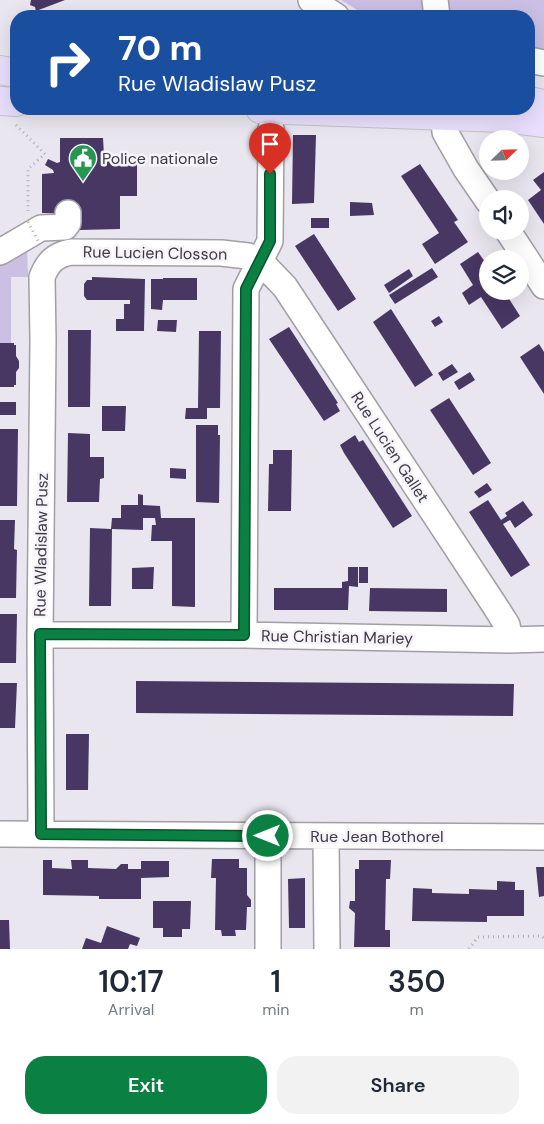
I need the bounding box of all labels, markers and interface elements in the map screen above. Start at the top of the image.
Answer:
text: 70 m [118,25,202,71]
icon: right [35,30,100,95]
text: Rue Wladislaw Pusz [118,69,316,98]
pin [249,123,291,174]
icon: arrive [256,130,284,158]
north arrow [479,130,529,180]
map controls [479,130,529,300]
public building icon: Police nationale [68,143,98,182]
place label: Police nationale [102,148,218,169]
button: sound [479,190,529,240]
street label: Rue Lucien Closson [83,241,227,265]
button: layers [479,250,529,300]
street label: Rue Lucien Gallet [346,388,434,506]
street label: Rue Wladislaw Pusz [29,473,53,617]
street label: Rue Christian Mariey [261,625,413,649]
position arrow [241,809,293,861]
street label: Rue Jean Bothorel [310,826,444,847]
text: 10:17 [99,962,164,1001]
text: 1 [271,962,281,1001]
text: 350 [388,962,445,1001]
text: Arrival [108,999,154,1020]
text: min [262,999,289,1020]
text: m [410,999,424,1020]
button: Exit [25,1056,267,1114]
button: Share [277,1056,519,1114]

